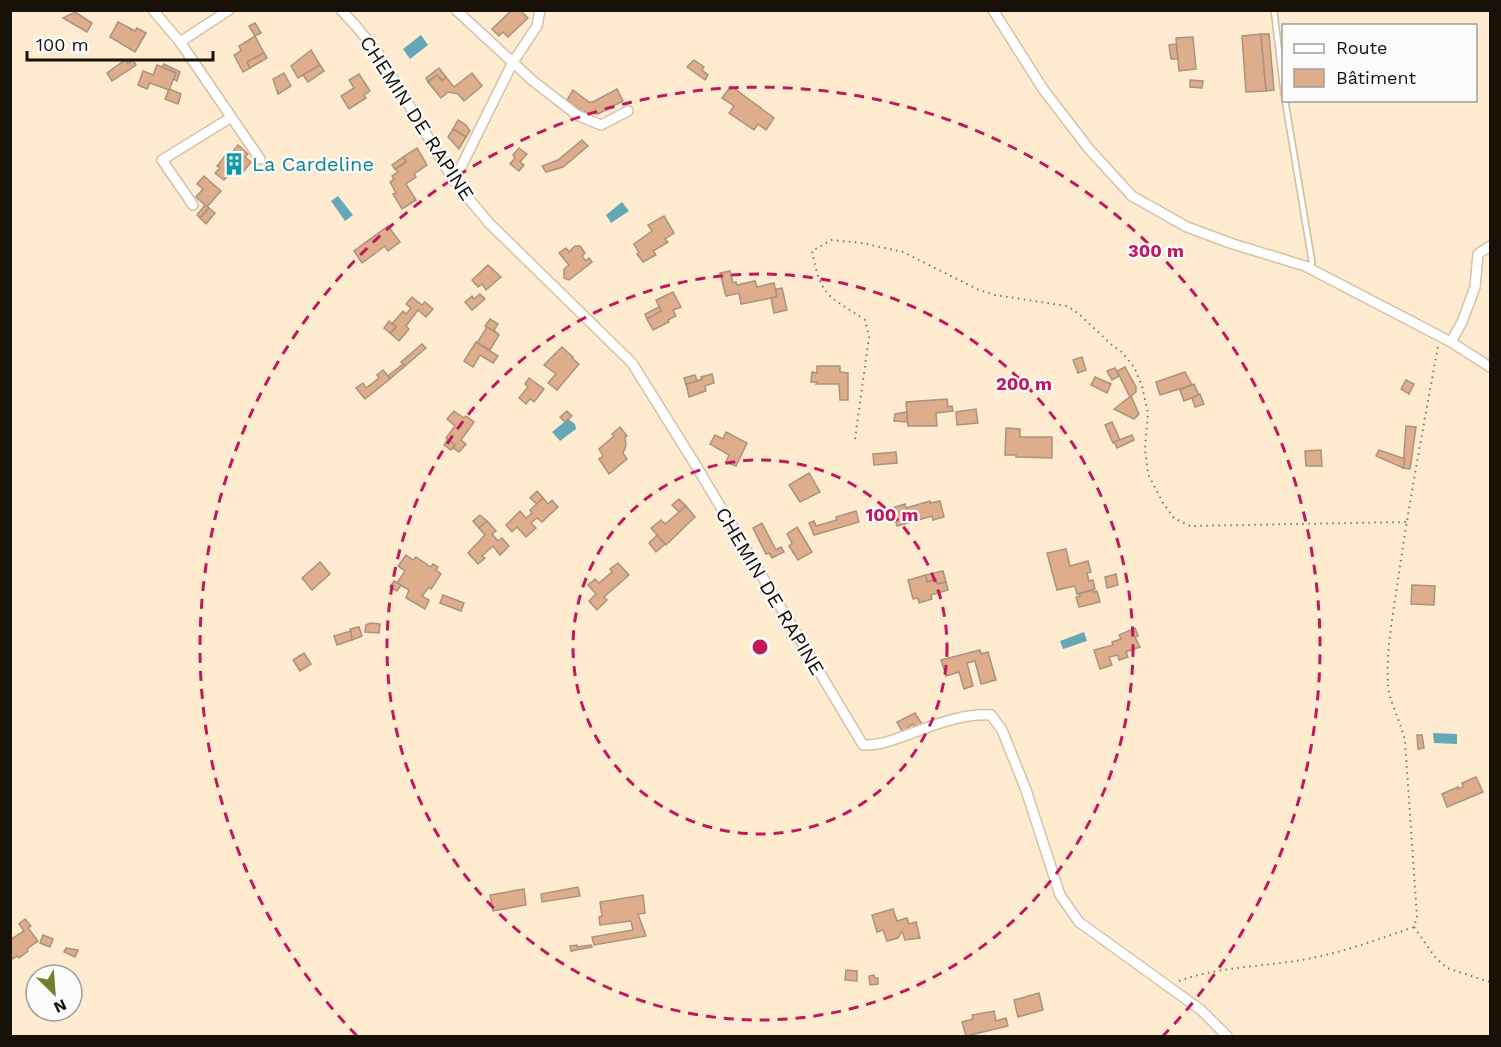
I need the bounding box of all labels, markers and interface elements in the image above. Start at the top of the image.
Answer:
scale bar [27,24,213,62]
legend [1282,24,1477,102]
street label: CHEMIN DE RAPINE [355,31,479,205]
text: 100 m [36,34,89,55]
text: Route [1336,37,1388,58]
text: Bâtiment [1336,67,1416,88]
building icon: La Cardeline [221,151,247,177]
place label: La Cardeline [252,152,374,176]
text: 300 m [1128,240,1184,261]
text: 200 m [996,373,1052,394]
street label: CHEMIN DE RAPINE [710,503,830,679]
text: 100 m [865,504,919,525]
centre of rings [750,637,770,657]
north arrow [24,963,84,1023]
text: N [51,995,70,1017]

